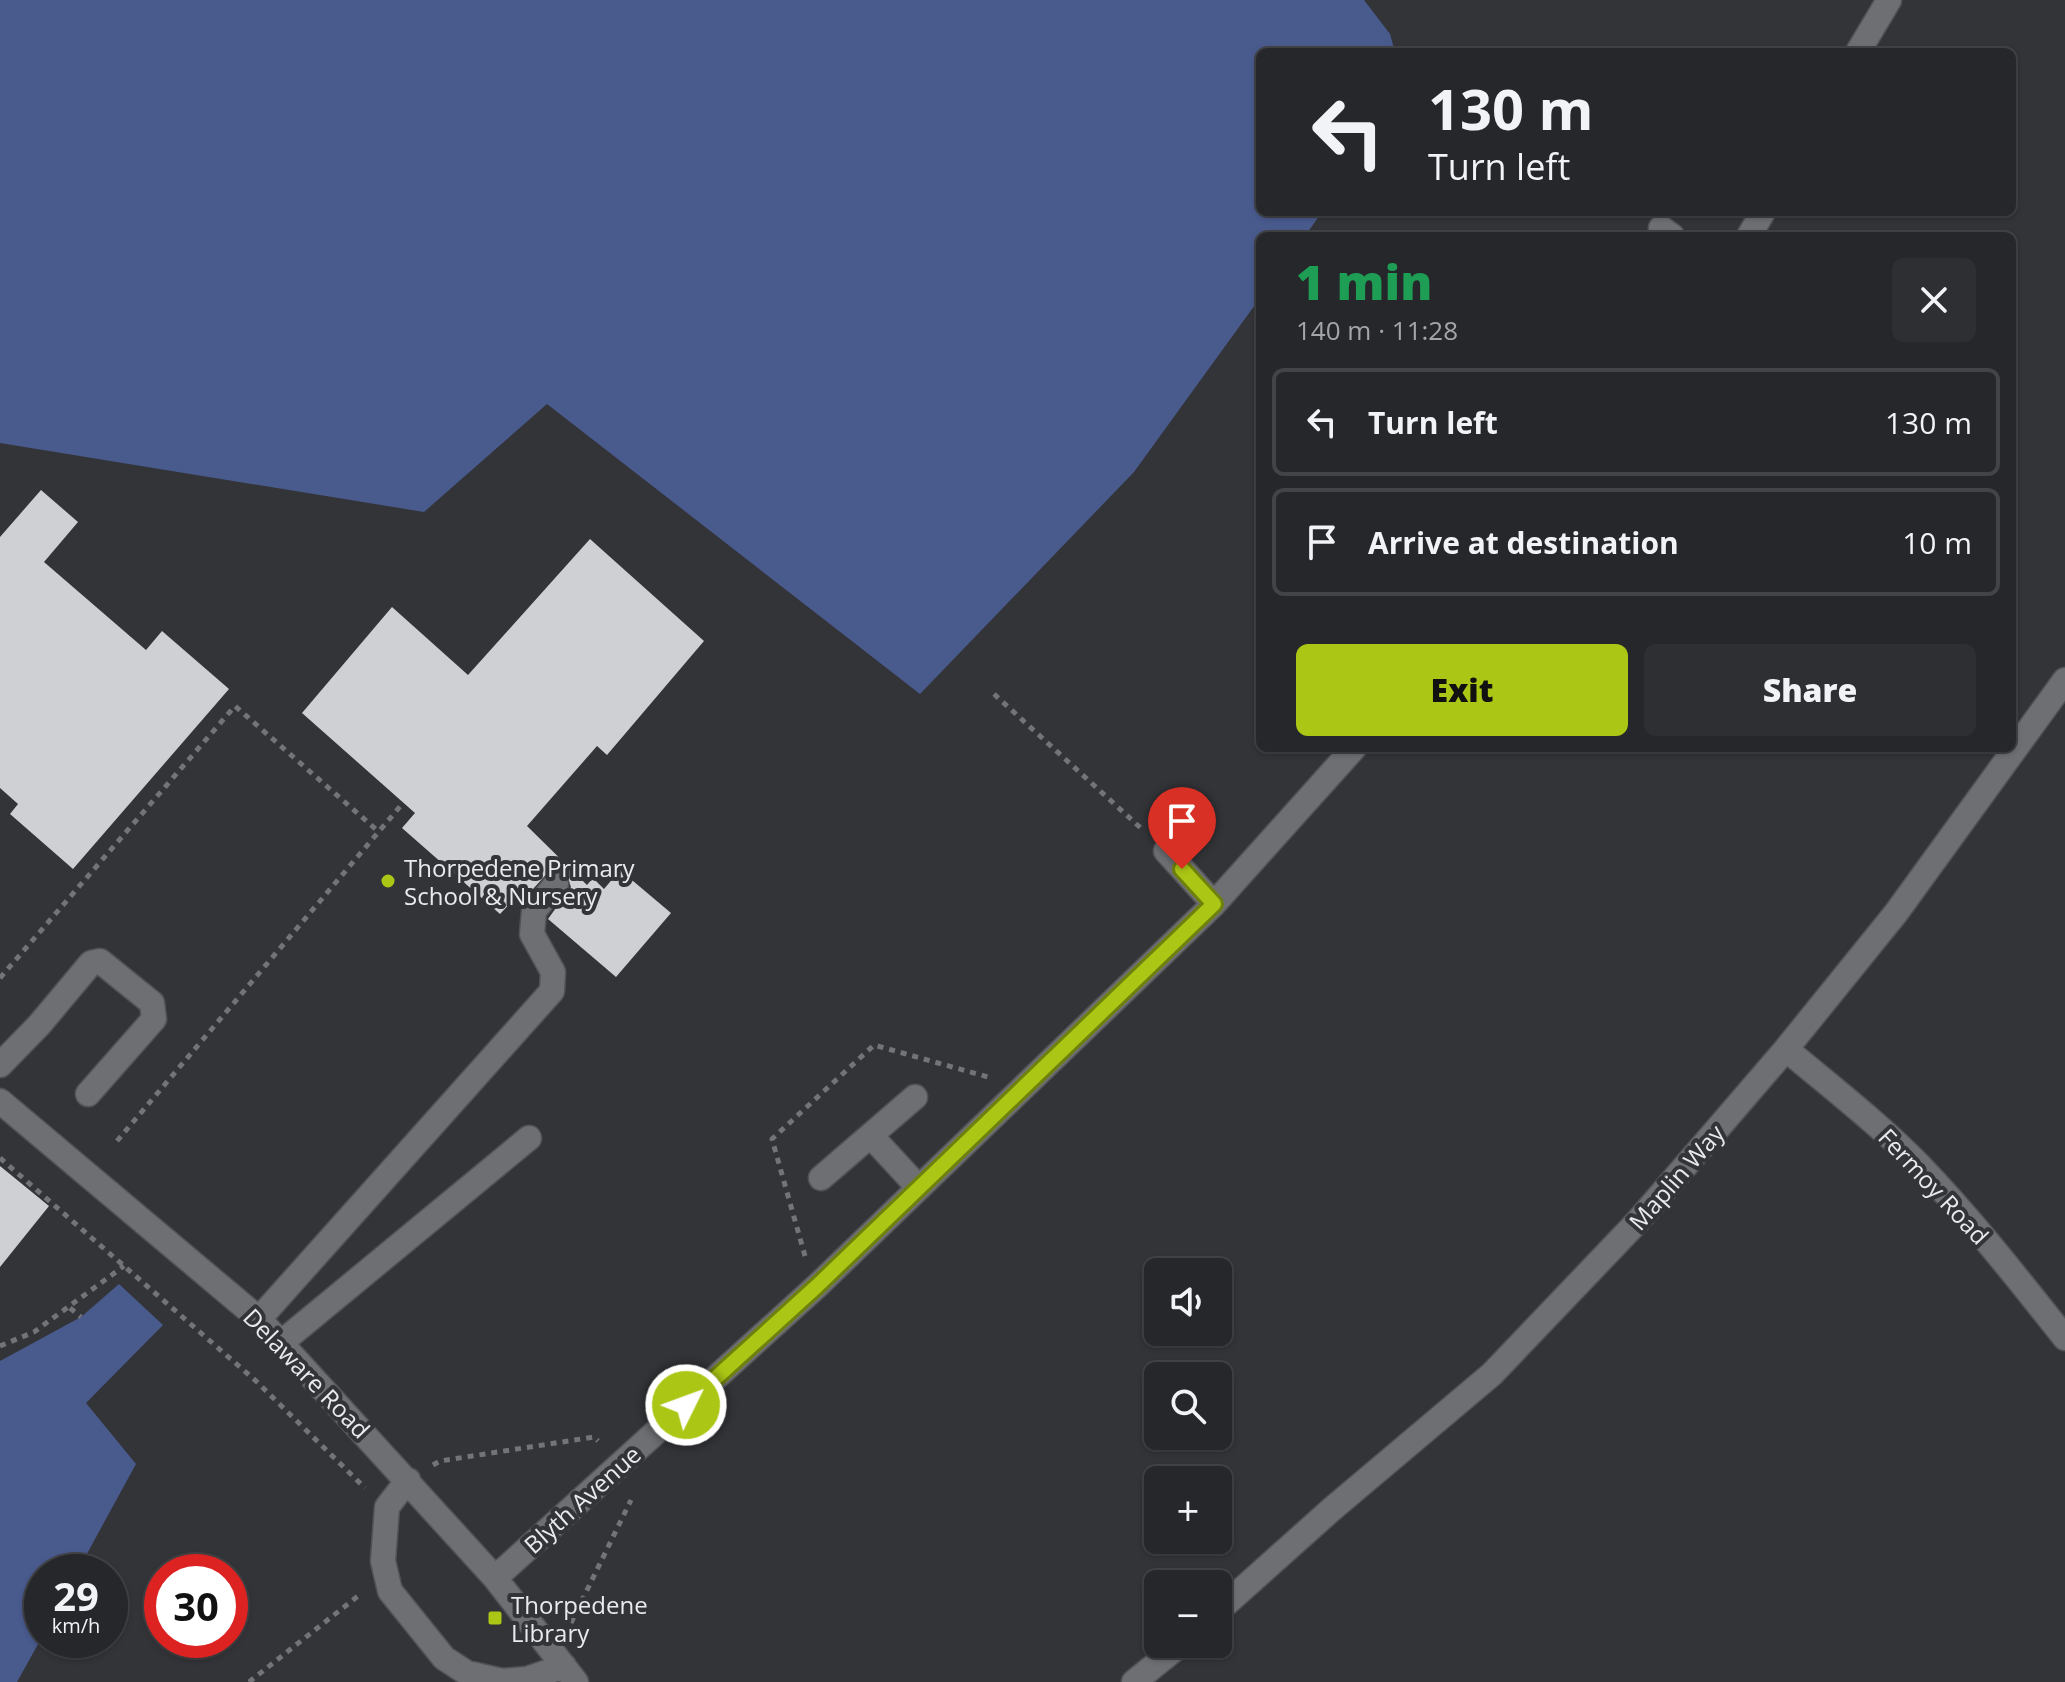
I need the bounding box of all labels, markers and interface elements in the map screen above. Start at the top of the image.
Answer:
text: 130 m [1428,70,1594,146]
icon: left [1296,80,1400,184]
text: Turn left [1428,142,1570,191]
text: 1 min [1296,249,1432,314]
button: close [1892,258,1976,342]
text: 140 m · 11:28 [1296,312,1458,348]
icon: left [1300,400,1344,444]
text: Turn left [1368,402,1498,443]
text: 130 m [1885,402,1972,443]
icon: arrive [1300,520,1344,564]
text: Arrive at destination [1368,522,1679,563]
text: 10 m [1902,522,1972,563]
button: Exit [1296,644,1628,736]
button: Share [1644,644,1976,736]
pin [1148,787,1216,869]
icon: arrive [1160,799,1204,843]
place label: Thorpedene Primary School & Nursery [404,851,636,912]
marker: Thorpedene Primary School & Nursery [379,872,397,890]
street label: Maplin Way [1621,1116,1732,1237]
street label: Fermoy Road [1872,1121,1996,1251]
map controls [1144,1258,1232,1658]
button: sound [1144,1258,1232,1346]
street label: Delaware Road [236,1301,378,1445]
button: search [1144,1362,1232,1450]
position arrow [644,1363,728,1447]
street label: Blyth Avenue [516,1438,648,1560]
button: + [1144,1466,1232,1554]
speed limit sign: 30 [144,1554,248,1658]
text: 29 [53,1568,99,1623]
button: − [1144,1570,1232,1658]
place label: Thorpedene Library [511,1588,648,1649]
marker: Thorpedene Library [486,1609,504,1627]
text: km/h [52,1612,100,1639]

